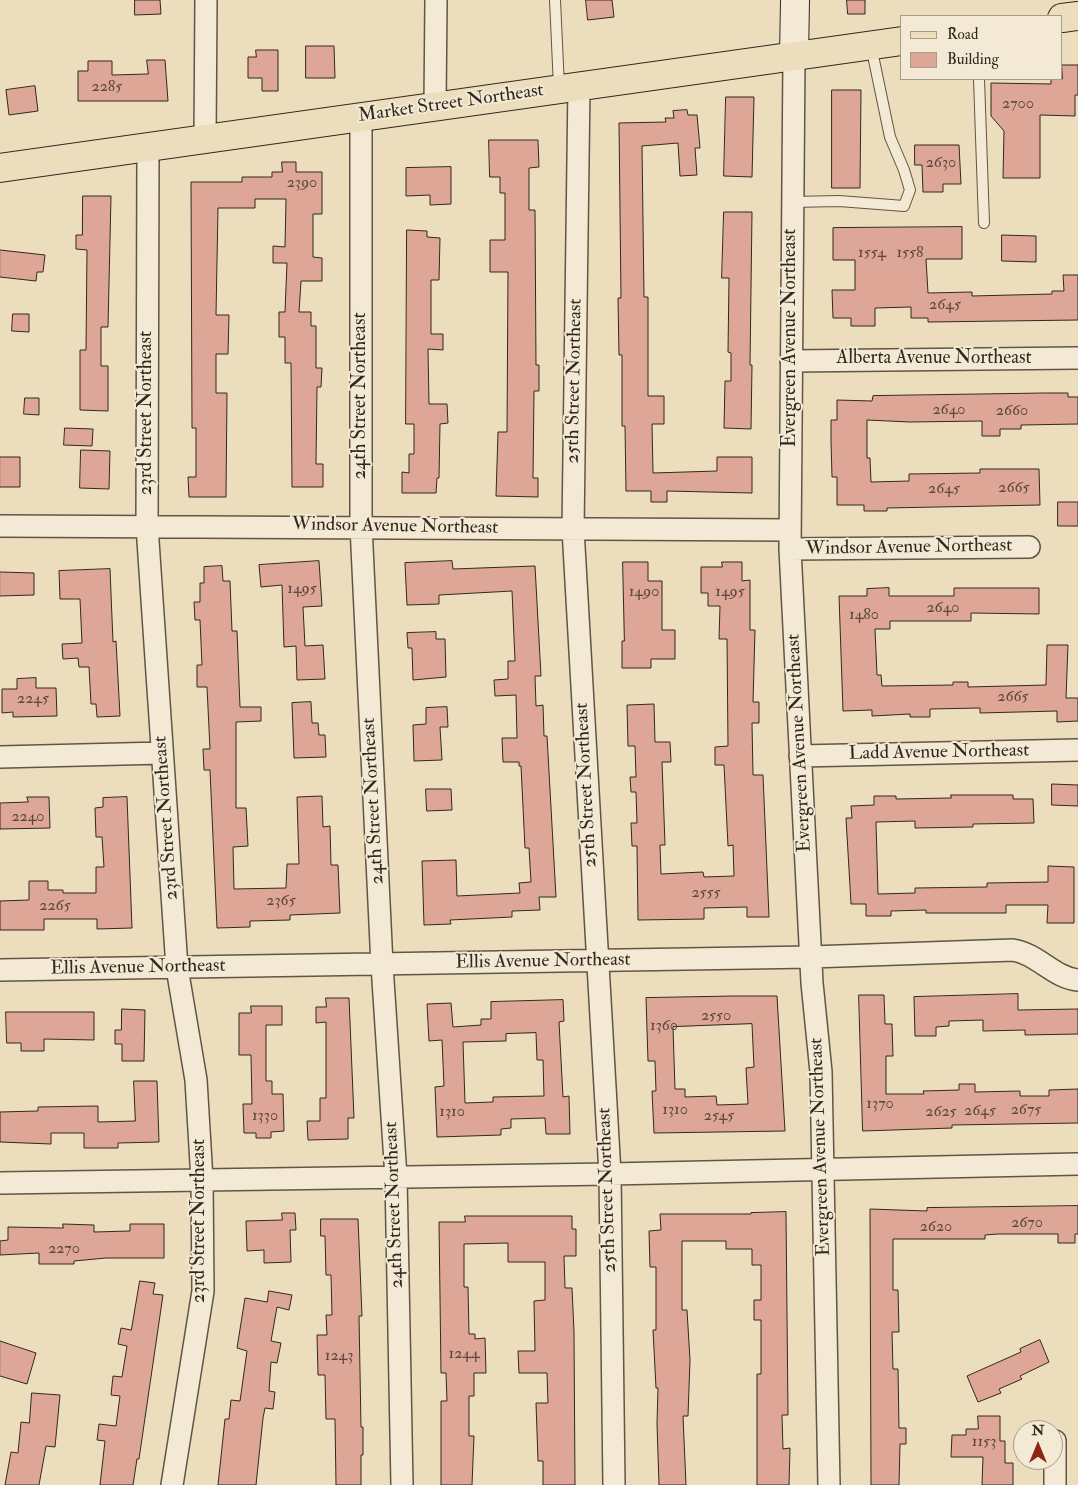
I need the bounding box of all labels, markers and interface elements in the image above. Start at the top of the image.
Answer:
legend [900,15,1063,80]
text: Road [947,25,978,44]
text: Building [947,50,999,69]
house number: 2285 [92,78,122,98]
street label: Market Street Northeast [357,80,545,128]
house number: 2700 [1002,95,1034,115]
house number: 2630 [926,154,956,174]
house number: 2390 [287,174,317,194]
street label: Evergreen Avenue Northeast [780,229,802,447]
house number: 1554 [858,244,886,264]
house number: 1558 [896,244,924,264]
house number: 2645 [929,296,961,316]
street label: 25th Street Northeast [562,298,588,464]
street label: 24th Street Northeast [350,312,372,480]
street label: 23rd Street Northeast [136,331,158,495]
street label: Alberta Avenue Northeast [836,348,1032,370]
house number: 2640 [932,401,966,421]
house number: 2660 [996,402,1028,422]
house number: 2665 [998,479,1030,499]
house number: 2645 [928,480,960,500]
street label: Windsor Avenue Northeast [292,514,498,540]
street label: Windsor Avenue Northeast [806,535,1012,561]
house number: 1495 [287,580,317,600]
house number: 1490 [629,583,659,603]
house number: 1495 [715,583,745,603]
house number: 2640 [926,599,960,619]
house number: 1480 [849,606,879,626]
street label: Evergreen Avenue Northeast [783,633,817,853]
house number: 2665 [997,688,1029,708]
house number: 2245 [17,690,49,710]
street label: 25th Street Northeast [571,702,603,868]
street label: 24th Street Northeast [358,717,390,885]
street label: 23rd Street Northeast [150,735,184,901]
street label: Ladd Avenue Northeast [848,740,1030,766]
house number: 2240 [11,808,45,828]
house number: 2555 [691,884,721,904]
house number: 2365 [266,892,296,912]
house number: 2265 [39,897,71,917]
street label: Ellis Avenue Northeast [455,949,631,975]
street label: Ellis Avenue Northeast [50,955,226,981]
house number: 2550 [701,1007,731,1027]
house number: 1360 [650,1017,678,1037]
street label: Evergreen Avenue Northeast [806,1037,836,1257]
house number: 1370 [866,1095,894,1115]
house number: 1310 [662,1101,688,1121]
house number: 2675 [1011,1101,1041,1121]
house number: 2645 [964,1102,996,1122]
house number: 1310 [439,1103,465,1123]
house number: 2625 [925,1103,957,1123]
house number: 1330 [252,1107,278,1127]
street label: 25th Street Northeast [594,1107,622,1273]
house number: 2545 [704,1107,734,1127]
street label: 24th Street Northeast [381,1121,409,1289]
street label: 23rd Street Northeast [189,1139,211,1303]
house number: 2670 [1011,1214,1043,1234]
house number: 2620 [920,1218,952,1238]
house number: 2270 [48,1240,80,1260]
house number: 1244 [448,1345,480,1365]
house number: 1243 [325,1347,353,1367]
north arrow [1013,1420,1063,1470]
text: N [1032,1422,1044,1439]
house number: 1153 [972,1433,996,1453]

